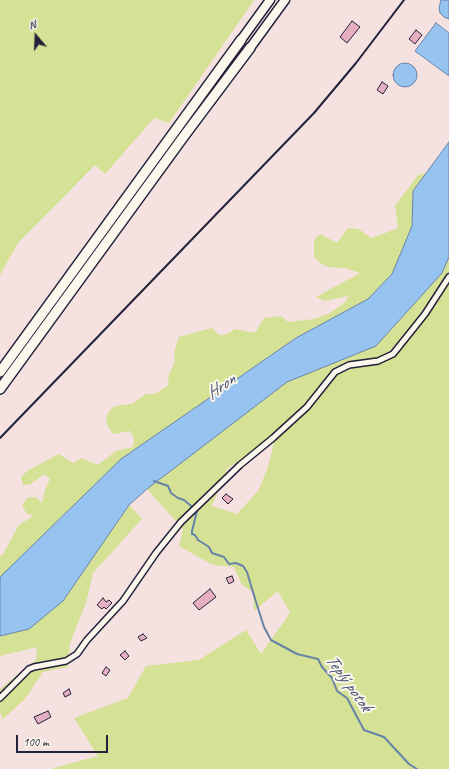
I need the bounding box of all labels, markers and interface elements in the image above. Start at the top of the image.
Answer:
north arrow [16,16,56,56]
text: N [27,17,38,32]
water label: Hron [202,369,240,405]
water label: Teplý potok [320,650,376,716]
scale bar [18,727,110,753]
text: 100 m [23,734,49,750]

